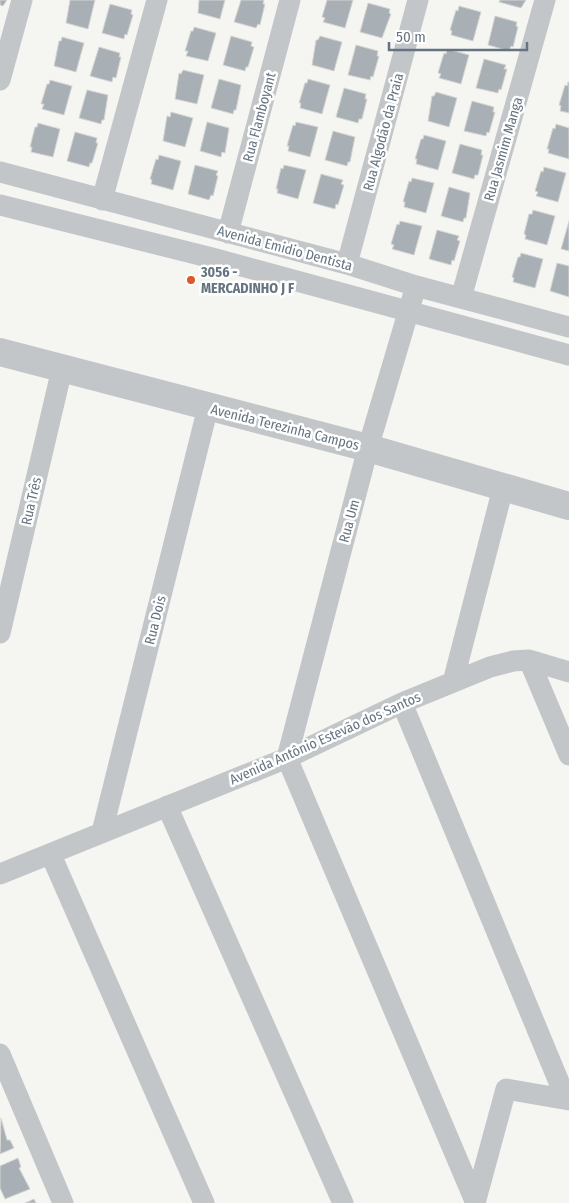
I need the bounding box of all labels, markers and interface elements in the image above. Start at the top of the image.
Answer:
scale bar [389,20,526,52]
text: 50 m [396,28,426,46]
street label: Rua Flamboyant [239,70,280,164]
street label: Rua Algodão da Praia [360,71,407,193]
street label: Rua Jasmim Manga [481,95,526,203]
street label: Avenida Emidio Dentista [215,222,354,275]
place label: 3056 - MERCADINHO J F [200,264,295,297]
marker: 3056 - MERCADINHO J F [185,274,197,286]
street label: Avenida Terezinha Campos [209,401,361,454]
street label: Rua Três [18,476,45,527]
street label: Rua Um [336,498,363,545]
street label: Rua Dois [141,594,170,646]
street label: Avenida Antônio Estevão dos Santos [227,689,423,788]

